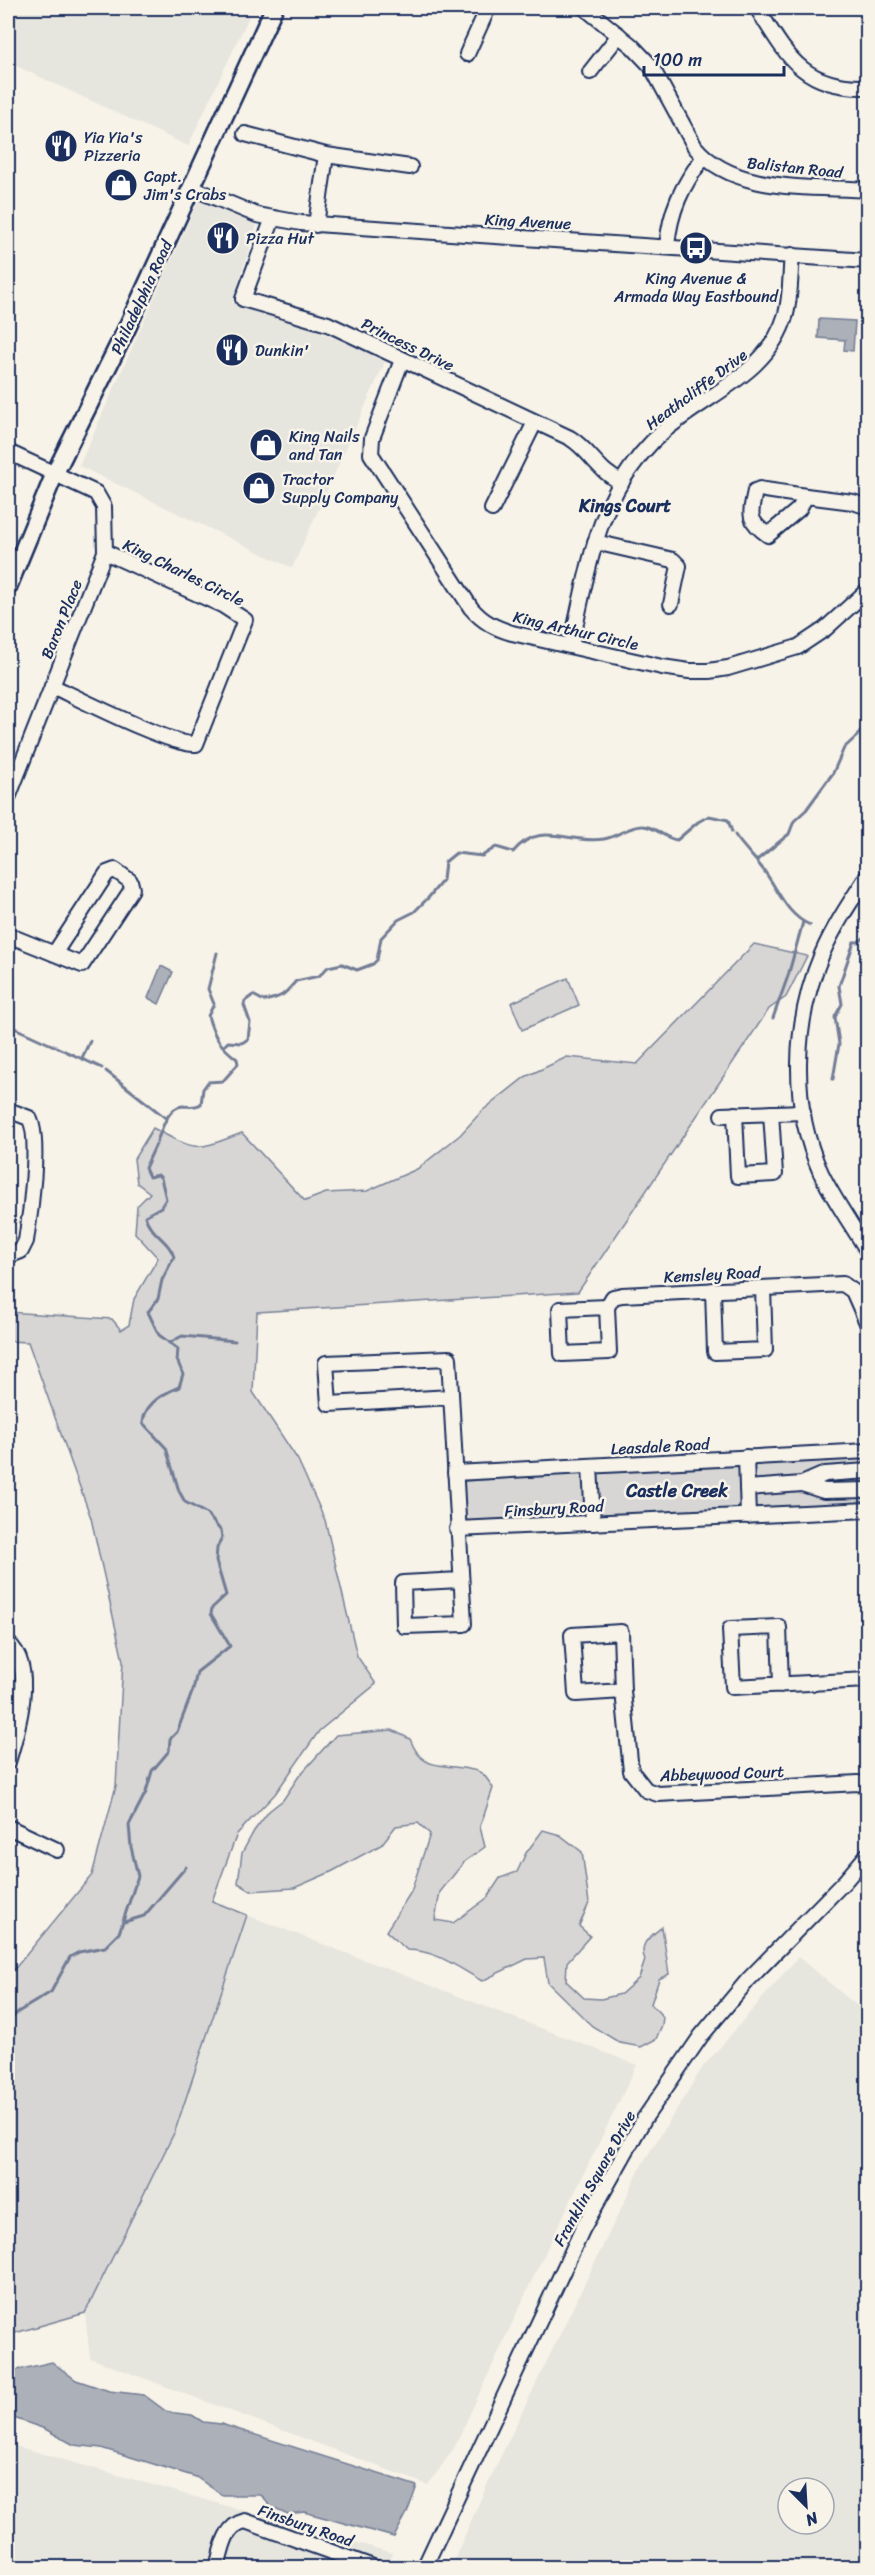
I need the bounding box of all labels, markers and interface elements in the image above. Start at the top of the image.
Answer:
scale bar [644,39,784,77]
text: 100 m [653,44,702,76]
place label: Yia Yia's Pizzeria [84,123,143,170]
restaurant icon: Yia Yia's Pizzeria [43,128,79,164]
street label: Balistan Road [746,148,846,187]
place label: Capt. Jim's Crabs [143,162,227,209]
shop icon: Capt. Jim's Crabs [103,167,139,203]
street label: King Avenue [484,205,572,238]
restaurant icon: Pizza Hut [205,220,241,256]
place label: Pizza Hut [246,224,314,253]
bus stop icon: King Avenue & Armada Way Eastbound [678,230,714,266]
street label: Philadelphia Road [102,234,181,359]
place label: King Avenue & Armada Way Eastbound [613,264,780,311]
street label: Princess Drive [356,309,459,380]
restaurant icon: Dunkin' [214,332,250,368]
place label: Dunkin' [255,336,309,365]
street label: Heathcliffe Drive [639,341,754,438]
place label: King Nails and Tan [289,422,360,469]
shop icon: King Nails and Tan [248,427,284,463]
place label: Tractor Supply Company [282,465,399,512]
shop icon: Tractor Supply Company [241,470,277,506]
district label: Kings Court [578,490,671,522]
street label: King Charles Circle [118,530,250,615]
street label: Baron Place [32,575,91,663]
street label: King Arthur Circle [510,602,642,659]
street label: Kemsley Road [663,1257,763,1292]
street label: Leasdale Road [610,1429,712,1464]
district label: Castle Creek [625,1475,728,1507]
street label: Finsbury Road [504,1491,606,1526]
street label: Abbeywood Court [658,1757,785,1790]
street label: Franklin Square Drive [545,2105,644,2252]
north arrow [776,2476,836,2536]
street label: Finsbury Road [254,2496,359,2556]
text: N [800,2503,824,2535]

